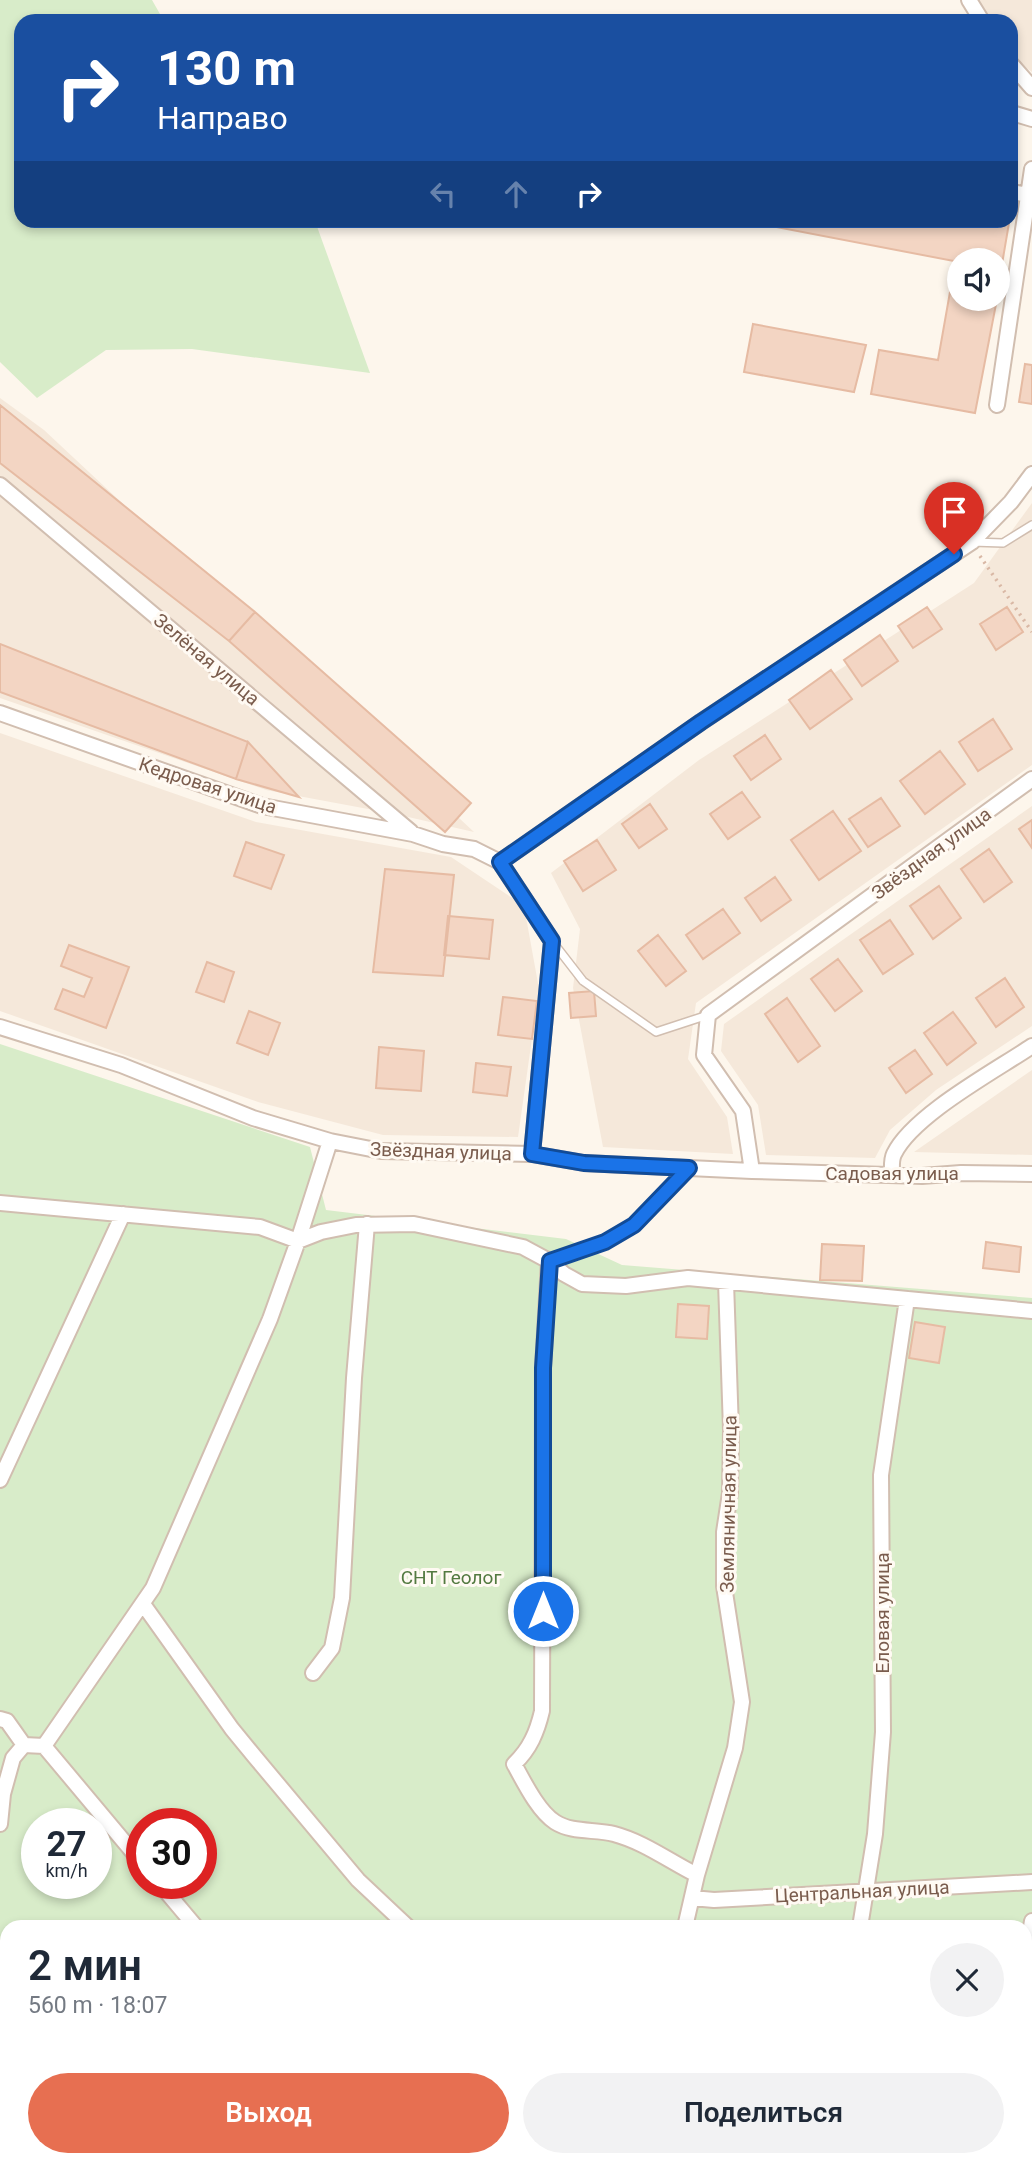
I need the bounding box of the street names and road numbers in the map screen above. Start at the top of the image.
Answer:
street label: Зелёная улица [149,608,264,710]
street label: Кедровая улица [136,752,280,819]
street label: Звёздная улица [867,802,995,904]
street label: Звёздная улица [370,1138,512,1165]
street label: Садовая улица [825,1162,959,1185]
street label: Земляничная улица [715,1415,742,1593]
street label: Еловая улица [871,1552,894,1674]
street label: Центральная улица [774,1875,950,1908]

